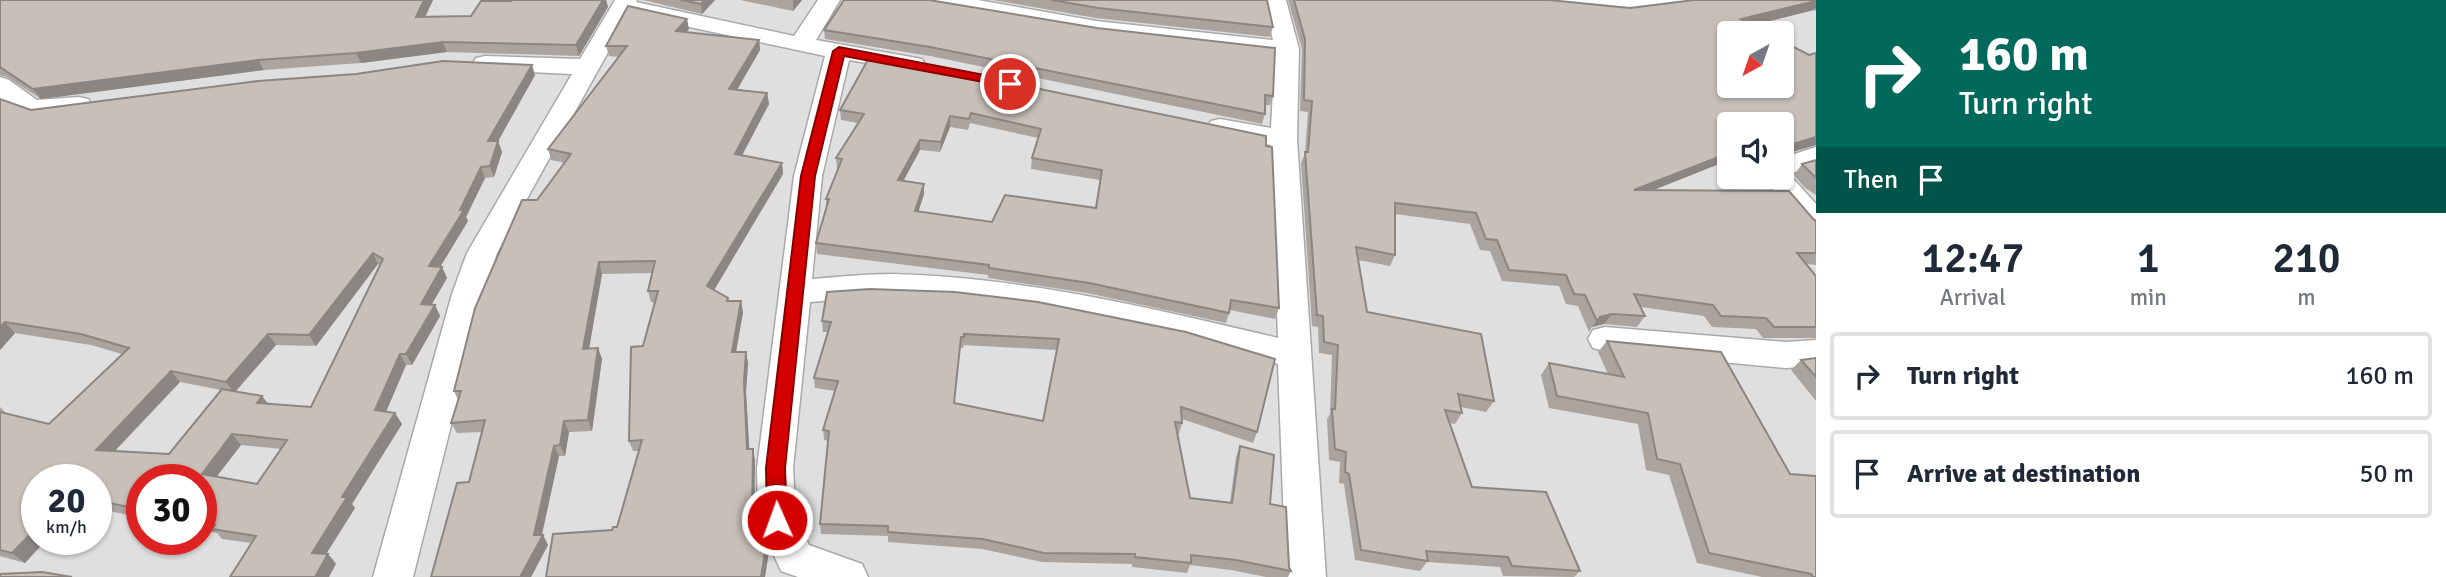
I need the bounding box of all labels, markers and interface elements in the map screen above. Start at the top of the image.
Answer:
north arrow [1717,21,1794,98]
map controls [1717,21,1794,189]
text: 160 m [1959,24,2089,84]
icon: right [1844,28,1935,119]
pin [980,54,1040,114]
icon: arrive [991,65,1029,103]
text: Turn right [1959,84,2092,123]
button: sound [1717,112,1794,189]
icon: arrive [1912,161,1950,199]
text: Then [1844,164,1898,196]
text: 12:47 [1922,233,2024,284]
text: 1 [2137,233,2160,284]
text: 210 [2272,233,2340,284]
text: Arrival [1940,283,2006,312]
text: min [2130,283,2167,312]
text: m [2297,283,2316,312]
icon: right [1848,357,1886,395]
text: Turn right [1907,360,2019,392]
text: 160 m [2345,360,2414,392]
icon: arrive [1848,455,1886,493]
text: Arrive at destination [1907,458,2140,490]
text: 50 m [2359,458,2414,490]
speed limit sign: 30 [126,464,217,555]
text: 20 [48,479,85,522]
position arrow [740,483,814,557]
text: km/h [46,516,87,538]

